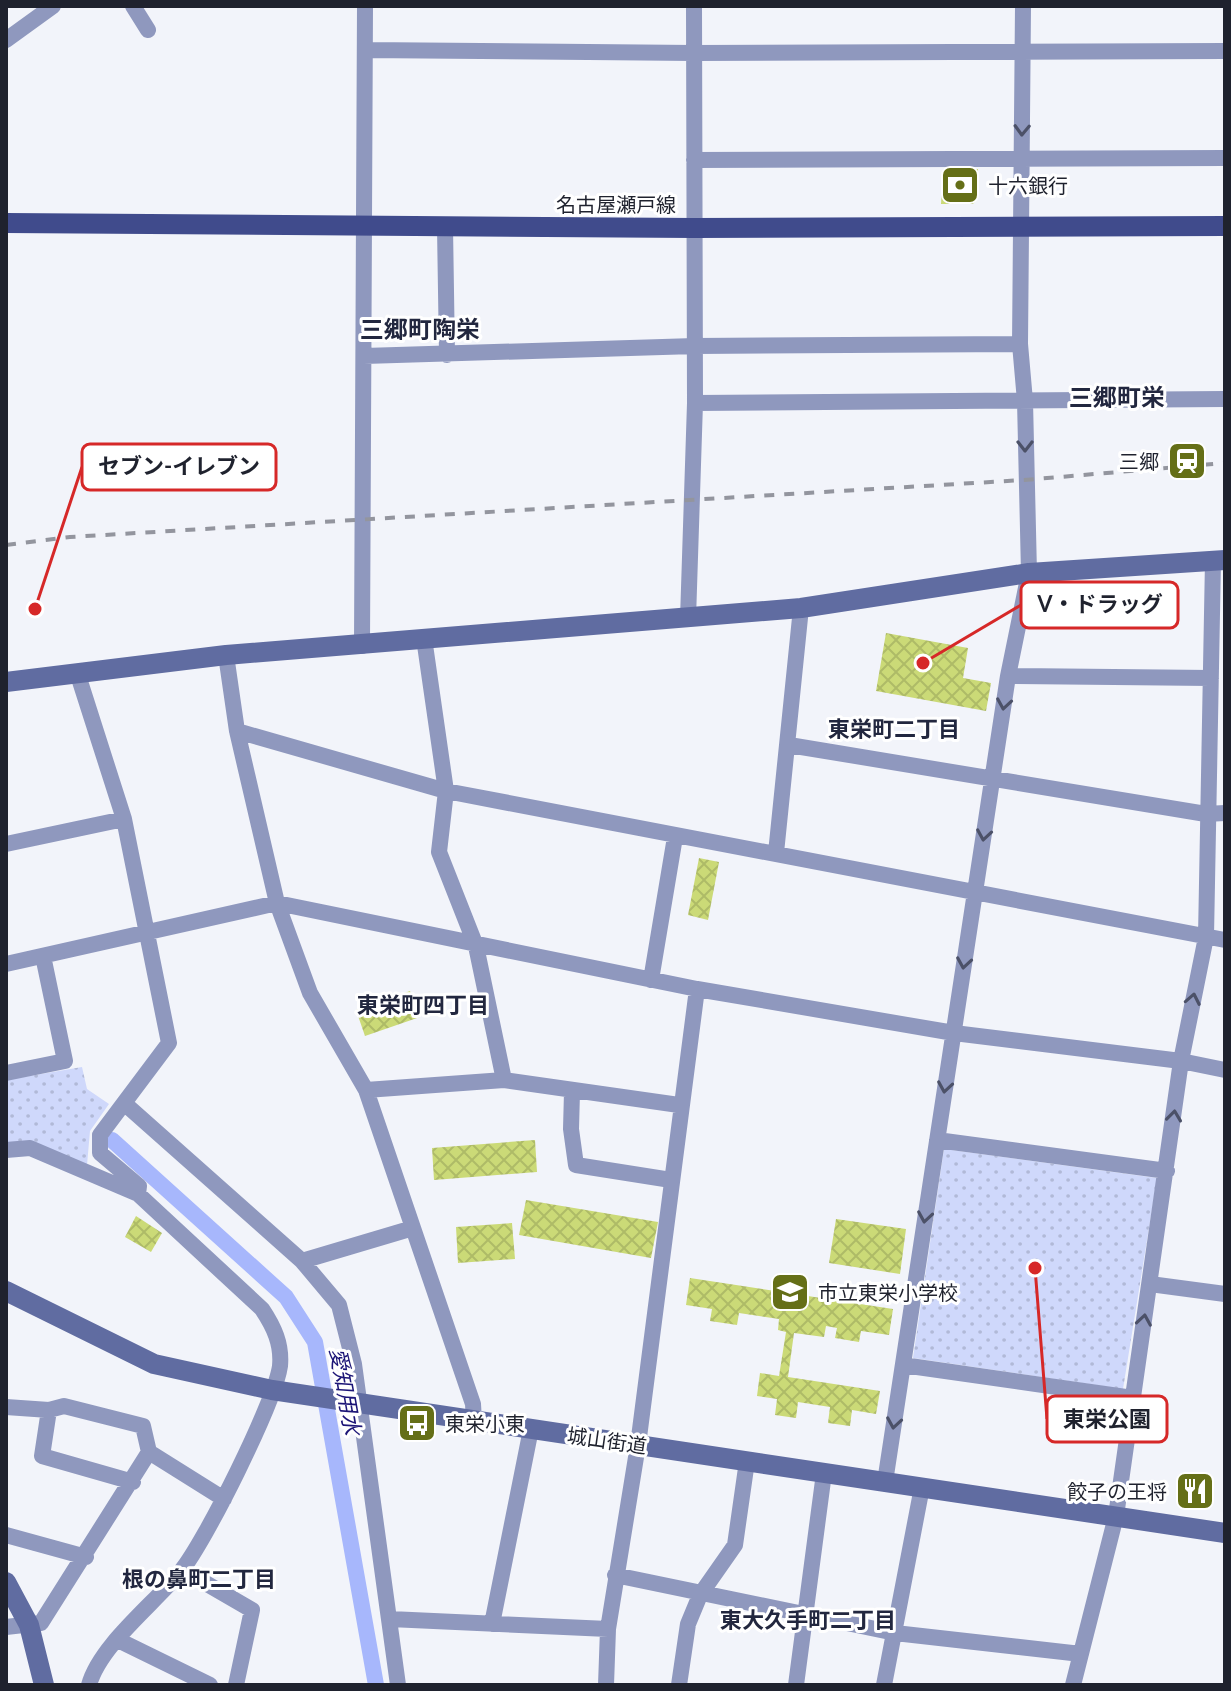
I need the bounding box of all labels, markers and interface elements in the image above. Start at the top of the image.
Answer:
one-way arrow [1014,124,1031,137]
bank icon: 十六銀行 [939,164,981,206]
place label: 十六銀行 [988,173,1068,197]
street label: 名古屋瀬戸線 [556,192,676,216]
district label: 三郷町陶栄 [360,314,480,343]
district label: 三郷町栄 [1069,382,1165,411]
one-way arrow [1016,440,1034,453]
station icon: 三郷 [1166,440,1208,482]
callout: セブン-イレブン [82,444,276,490]
place label: 三郷 [1119,449,1159,473]
text: セブン-イレブン [98,452,260,479]
callout: V・ドラッグ [1021,582,1178,628]
text: V・ドラッグ [1036,590,1163,617]
one-way arrow [996,697,1013,711]
district label: 東栄町二丁目 [828,715,960,742]
one-way arrow [976,828,993,842]
one-way arrow [957,956,974,970]
district label: 東栄町四丁目 [357,991,489,1018]
one-way arrow [1184,992,1201,1006]
one-way arrow [938,1080,955,1093]
one-way arrow [1165,1109,1182,1123]
one-way arrow [917,1211,934,1224]
school or university icon: 市立東栄小学校 [769,1271,811,1313]
place label: 市立東栄小学校 [818,1280,958,1304]
one-way arrow [1135,1314,1152,1327]
water label: 愛知用水 [325,1345,367,1439]
callout: 東栄公園 [1047,1396,1167,1442]
bus stop icon: 東栄小東 [396,1402,438,1444]
text: 東栄公園 [1063,1405,1151,1432]
place label: 東栄小東 [445,1411,525,1435]
one-way arrow [886,1416,903,1430]
street label: 城山街道 [566,1423,648,1457]
restaurant icon: 餃子の王将 [1174,1470,1216,1512]
place label: 餃子の王将 [1067,1479,1167,1503]
district label: 根の鼻町二丁目 [122,1565,276,1592]
district label: 東大久手町二丁目 [720,1606,896,1633]

